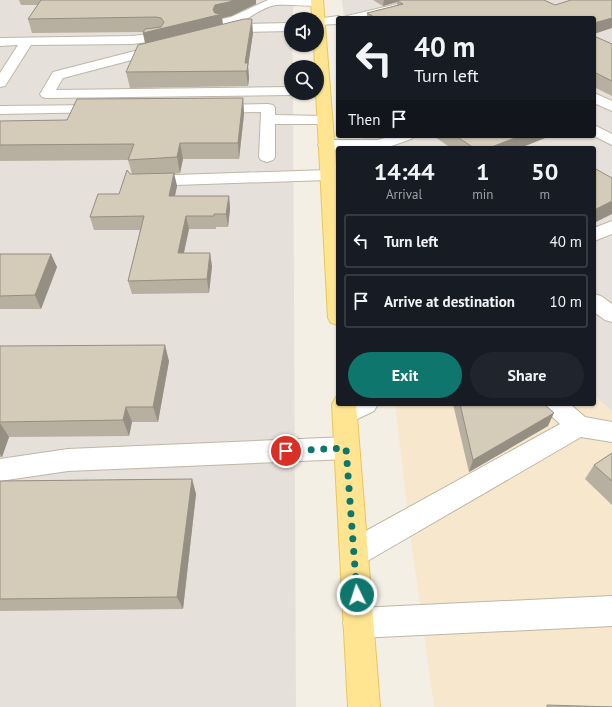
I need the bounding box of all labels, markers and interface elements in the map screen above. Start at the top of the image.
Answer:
map controls [284,12,324,100]
button: sound [284,12,324,52]
text: 40 m [414,28,475,65]
icon: left [348,32,400,84]
button: search [284,60,324,100]
text: Turn left [414,64,479,87]
icon: arrive [388,108,410,130]
text: Then [348,110,380,129]
text: 14:44 [374,156,435,187]
text: 1 [476,156,490,187]
text: 50 [531,156,558,187]
text: Arrival [386,186,422,203]
text: min [472,186,493,203]
text: m [539,186,550,203]
icon: left [350,230,372,252]
text: Turn left [384,232,438,251]
text: 40 m [549,232,582,251]
icon: arrive [350,290,372,312]
text: Arrive at destination [384,292,515,311]
text: 10 m [549,292,582,311]
button: Exit [348,352,462,398]
button: Share [470,352,584,398]
pin [269,434,303,468]
icon: arrive [275,440,297,462]
position arrow [336,574,378,616]

